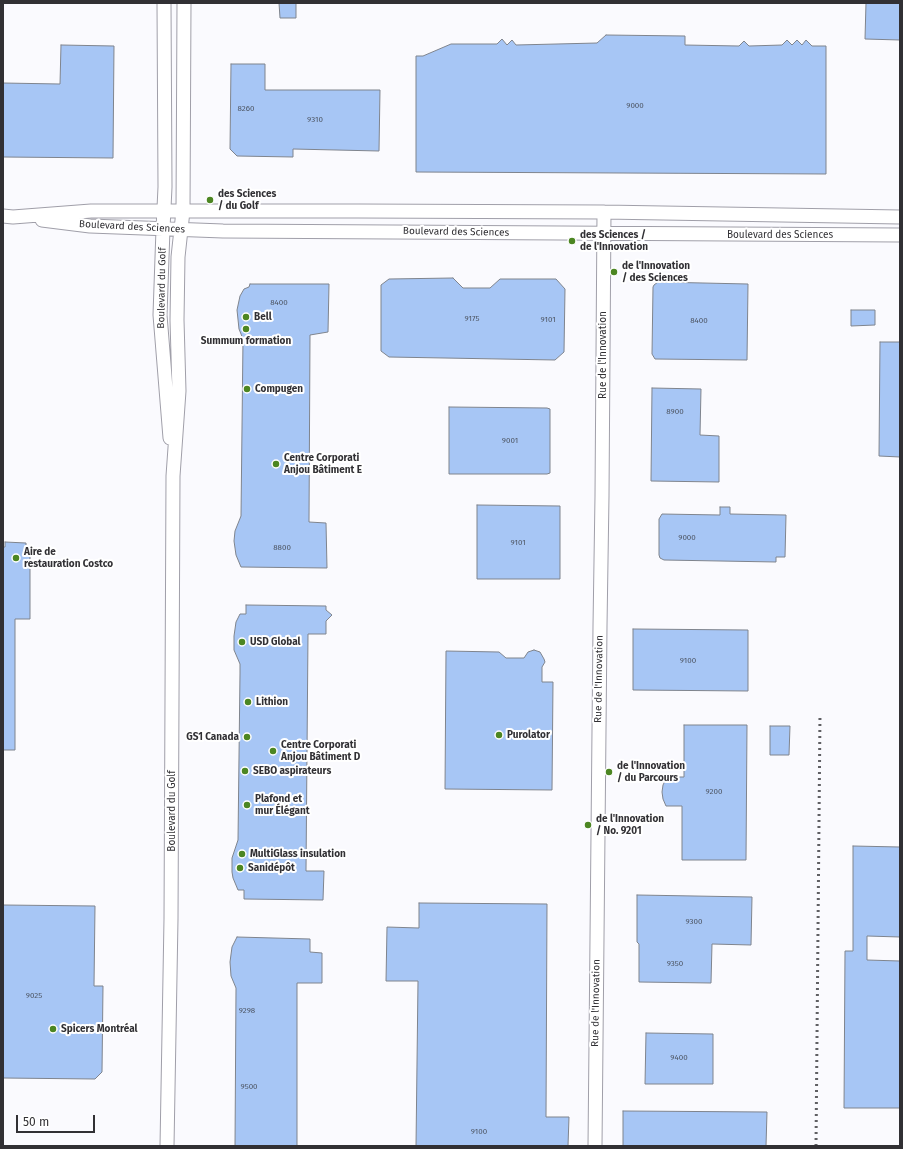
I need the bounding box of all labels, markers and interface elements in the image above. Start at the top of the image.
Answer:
house number: 9000 [626,101,644,111]
house number: 8260 [237,104,255,114]
house number: 9310 [307,115,323,125]
place label: des Sciences / du Golf [218,188,276,212]
marker: des Sciences / du Golf [205,195,215,205]
street label: Boulevard des Sciences [79,218,185,236]
street label: Boulevard des Sciences [403,225,509,239]
place label: des Sciences / de l'Innovation [580,229,648,252]
street label: Boulevard des Sciences [727,229,833,241]
marker: des Sciences / de l'Innovation [567,236,577,246]
street label: Boulevard du Golf [155,247,169,329]
place label: de l'Innovation / des Sciences [622,260,690,284]
marker: de l'Innovation / des Sciences [609,267,619,277]
house number: 8400 [270,298,288,308]
place label: Bell [254,311,272,323]
street label: Rue de l'Innovation [597,311,609,399]
marker: Bell [241,312,251,322]
house number: 9175 [465,314,479,324]
house number: 9101 [540,315,556,325]
house number: 8400 [690,316,708,326]
marker: Summum formation [241,324,251,334]
place label: Summum formation [201,335,291,347]
place label: Compugen [255,383,303,395]
marker: Compugen [242,384,252,394]
house number: 8900 [666,407,684,417]
house number: 9001 [502,436,518,446]
place label: Centre Corporati Anjou Bâtiment E [284,452,362,476]
marker: Centre Corporati Anjou Bâtiment E [271,459,281,469]
house number: 9000 [678,533,696,543]
house number: 9101 [510,538,526,548]
house number: 8800 [273,543,291,553]
place label: Aire de restauration Costco [24,546,113,570]
marker: Aire de restauration Costco [11,553,21,563]
street label: Rue de l'Innovation [592,635,606,723]
place label: USD Global [250,636,300,648]
marker: USD Global [237,637,247,647]
house number: 9100 [680,656,696,666]
place label: Lithion [256,696,288,708]
marker: Lithion [243,697,253,707]
place label: Purolator [507,729,550,741]
marker: Purolator [494,730,504,740]
place label: GS1 Canada [186,731,239,743]
marker: GS1 Canada [242,732,252,742]
place label: Centre Corporati Anjou Bâtiment D [281,739,360,762]
marker: Centre Corporati Anjou Bâtiment D [268,746,278,756]
place label: de l'Innovation / du Parcours [617,760,685,784]
place label: SEBO aspirateurs [253,765,331,777]
marker: SEBO aspirateurs [240,766,250,776]
marker: de l'Innovation / du Parcours [604,767,614,777]
street label: Boulevard du Golf [166,770,178,852]
house number: 9200 [706,787,722,797]
place label: Plafond et mur Élégant [255,793,310,816]
marker: Plafond et mur Élégant [242,800,252,810]
place label: de l'Innovation / No. 9201 [596,813,664,836]
marker: de l'Innovation / No. 9201 [583,820,593,830]
place label: MultiGlass insulation [250,848,346,860]
marker: MultiGlass insulation [237,849,247,859]
place label: Sanidépôt [248,862,295,874]
marker: Sanidépôt [235,863,245,873]
house number: 9300 [686,917,702,927]
street label: Rue de l'Innovation [589,959,603,1047]
house number: 9350 [667,959,683,969]
house number: 9025 [26,991,42,1001]
house number: 9298 [239,1006,255,1016]
place label: Spicers Montréal [61,1023,138,1035]
marker: Spicers Montréal [48,1024,58,1034]
house number: 9400 [670,1053,688,1063]
house number: 9500 [240,1082,258,1092]
scale bar [18,1107,97,1133]
text: 50 m [23,1115,49,1129]
house number: 9100 [471,1127,487,1137]

